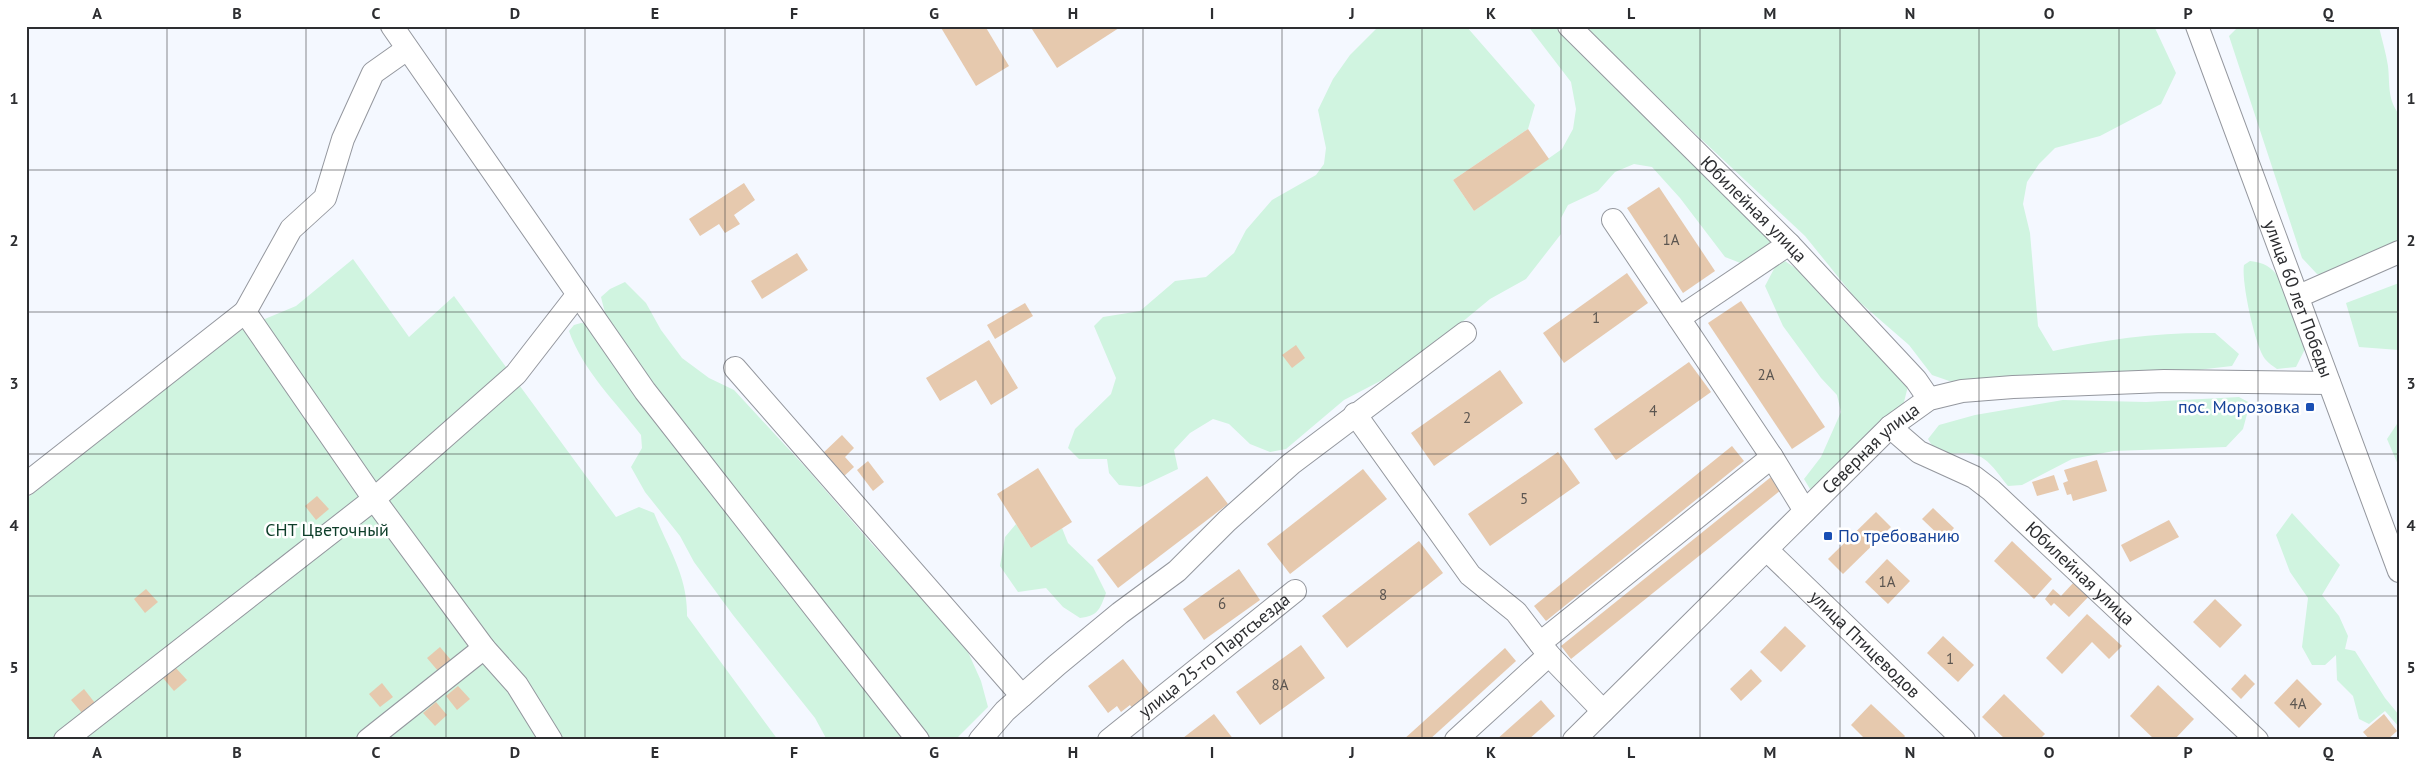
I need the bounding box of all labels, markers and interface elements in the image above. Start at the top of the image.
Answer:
text: A [92,3,102,23]
text: B [232,3,242,23]
text: C [372,3,381,23]
text: D [510,3,520,23]
text: E [651,3,659,23]
text: F [790,3,798,23]
text: G [929,3,939,23]
text: H [1068,3,1078,23]
text: I [1210,3,1214,23]
text: J [1348,3,1355,23]
text: K [1486,3,1496,23]
text: L [1627,3,1636,23]
text: M [1764,3,1776,23]
text: N [1905,3,1915,23]
text: O [2044,3,2055,23]
text: P [2183,3,2193,23]
text: Q [2323,3,2335,23]
text: 1 [9,88,19,108]
text: 1 [2406,88,2416,108]
street label: Юбилейная улица [1696,151,1812,267]
street label: улица 60 лет Победы [2259,217,2338,381]
text: 2 [9,230,19,250]
house number: 1А [1663,230,1680,249]
text: 2 [2406,230,2416,250]
house number: 1 [1592,308,1600,327]
house number: 2А [1758,365,1775,384]
text: 3 [9,373,19,393]
text: 3 [2406,373,2416,393]
place label: пос. Морозовка [2178,395,2300,418]
street label: Северная улица [1817,398,1924,499]
house number: 4 [1649,401,1657,420]
marker: пос. Морозовка [2304,401,2316,413]
house number: 2 [1463,408,1471,427]
house number: 5 [1520,489,1528,508]
text: 4 [9,515,19,535]
text: 4 [2406,515,2416,535]
street label: Юбилейная улица [2021,516,2140,630]
park label: СНТ Цветочный [265,518,389,541]
place label: По требованию [1838,524,1960,547]
marker: По требованию [1822,530,1834,542]
house number: 1А [1879,572,1896,591]
house number: 8 [1379,585,1387,604]
street label: улица Птицеводов [1805,585,1926,703]
street label: улица 25-го Партсъезда [1134,588,1294,723]
house number: 6 [1218,594,1226,613]
house number: 1 [1946,649,1954,668]
text: 5 [9,657,19,677]
text: 5 [2406,657,2416,677]
house number: 8А [1272,675,1289,694]
house number: 4А [2290,694,2307,713]
text: A [92,742,102,762]
text: B [232,742,242,762]
text: C [372,742,381,762]
text: D [510,742,520,762]
text: E [651,742,659,762]
text: F [790,742,798,762]
text: G [929,742,939,762]
text: H [1068,742,1078,762]
text: I [1210,742,1214,762]
text: J [1348,742,1355,762]
text: K [1486,742,1496,762]
text: L [1627,742,1636,762]
text: M [1764,742,1776,762]
text: N [1905,742,1915,762]
text: O [2044,742,2055,762]
text: P [2183,742,2193,762]
text: Q [2323,742,2335,762]

